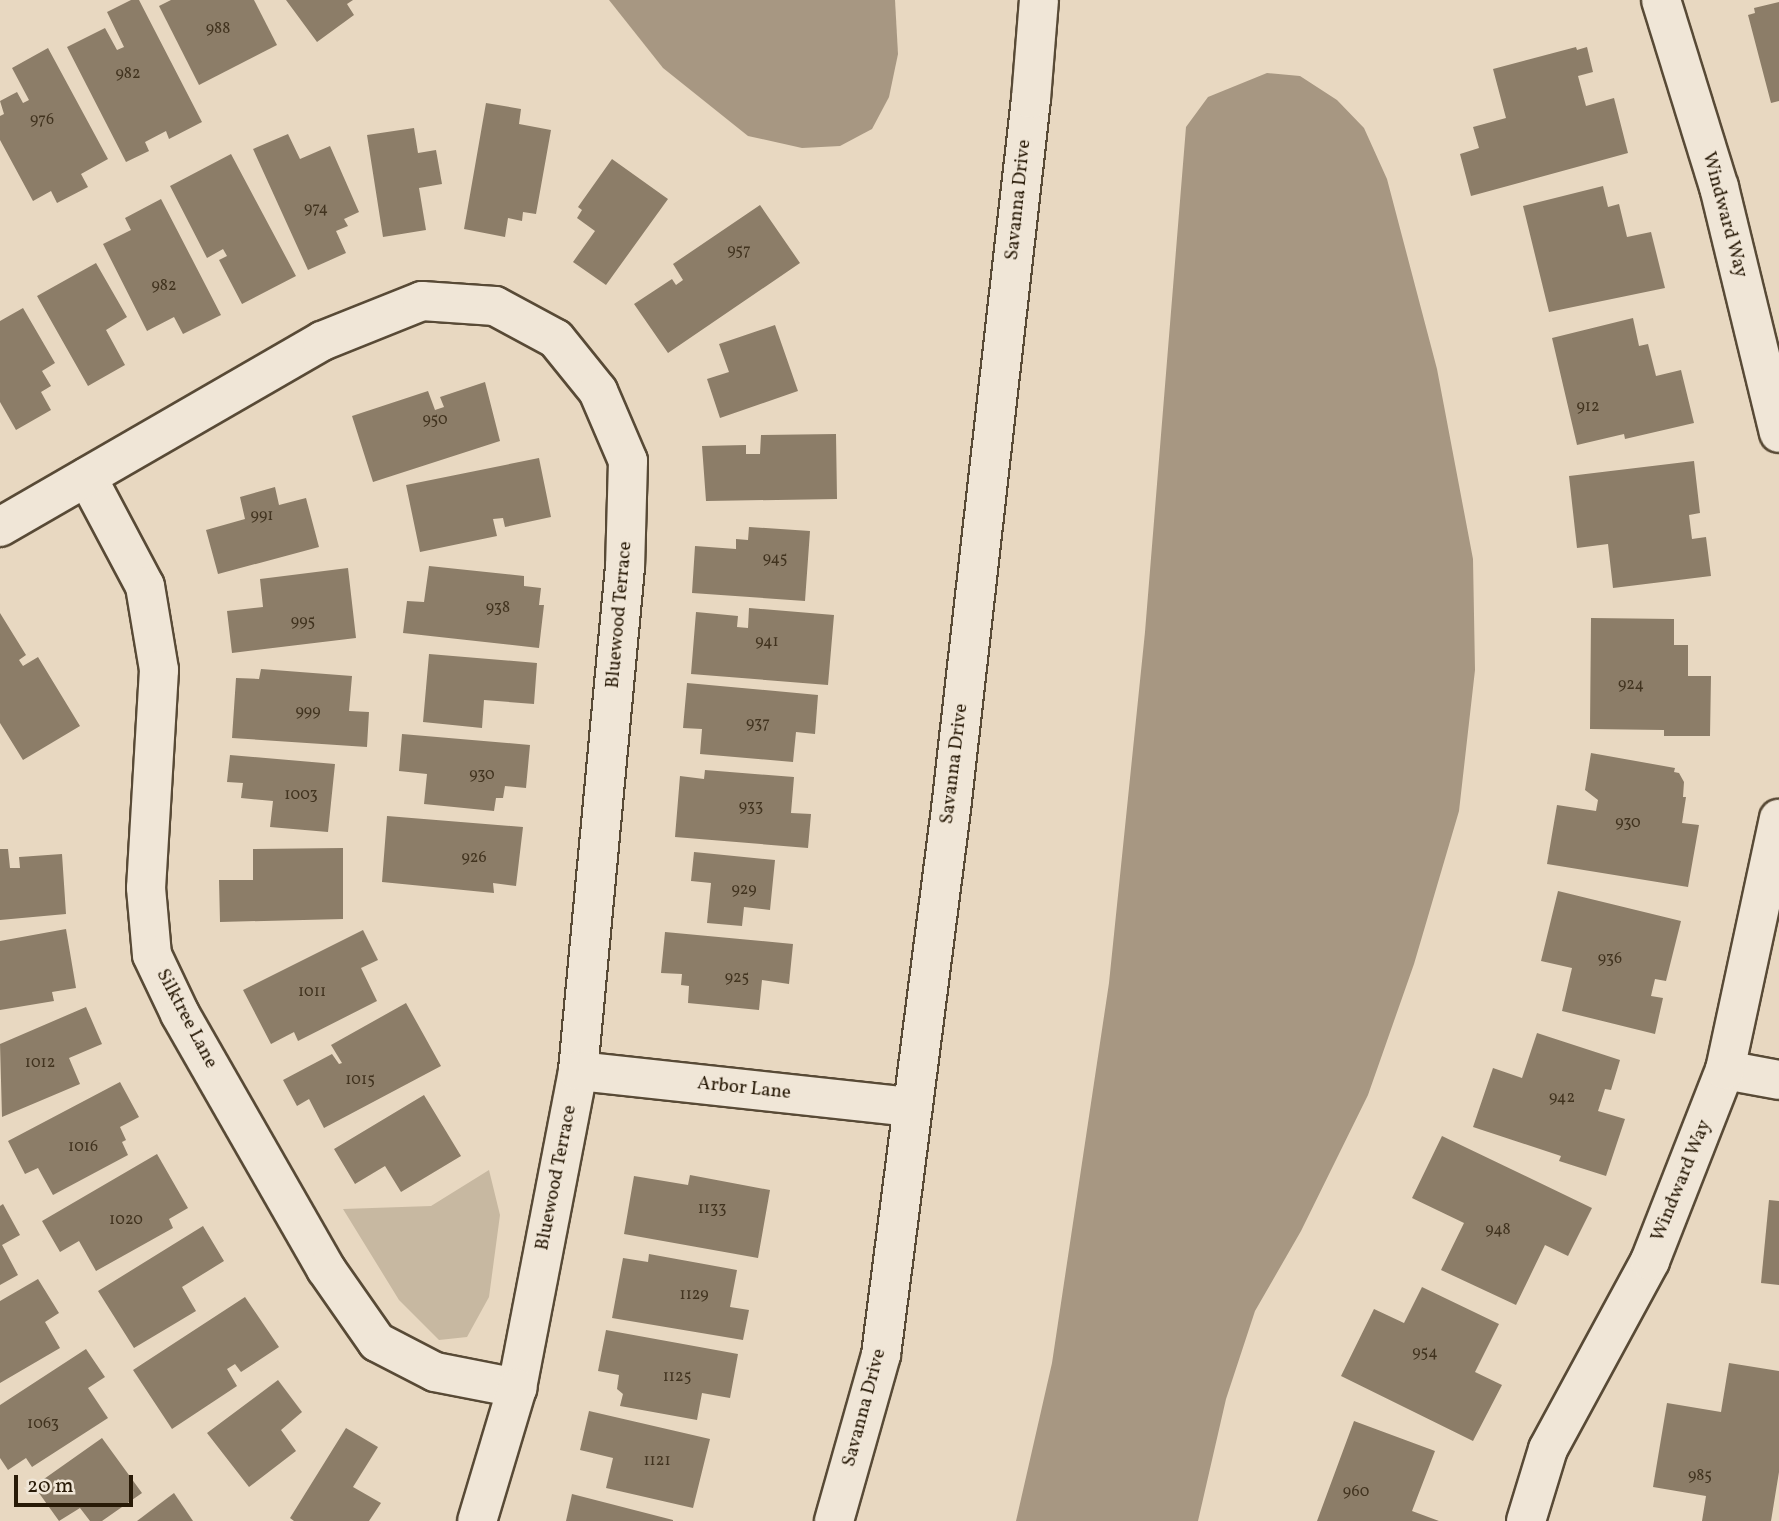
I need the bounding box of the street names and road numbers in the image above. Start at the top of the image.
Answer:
street label: Savanna Drive [1001,139,1037,261]
street label: Windward Way [1696,149,1752,281]
street label: Bluewood Terrace [602,540,638,690]
street label: Savanna Drive [936,702,974,826]
street label: Silktree Lane [150,965,222,1073]
street label: Arbor Lane [696,1073,792,1105]
street label: Bluewood Terrace [532,1103,582,1253]
street label: Windward Way [1647,1117,1717,1245]
street label: Savanna Drive [838,1347,892,1469]

